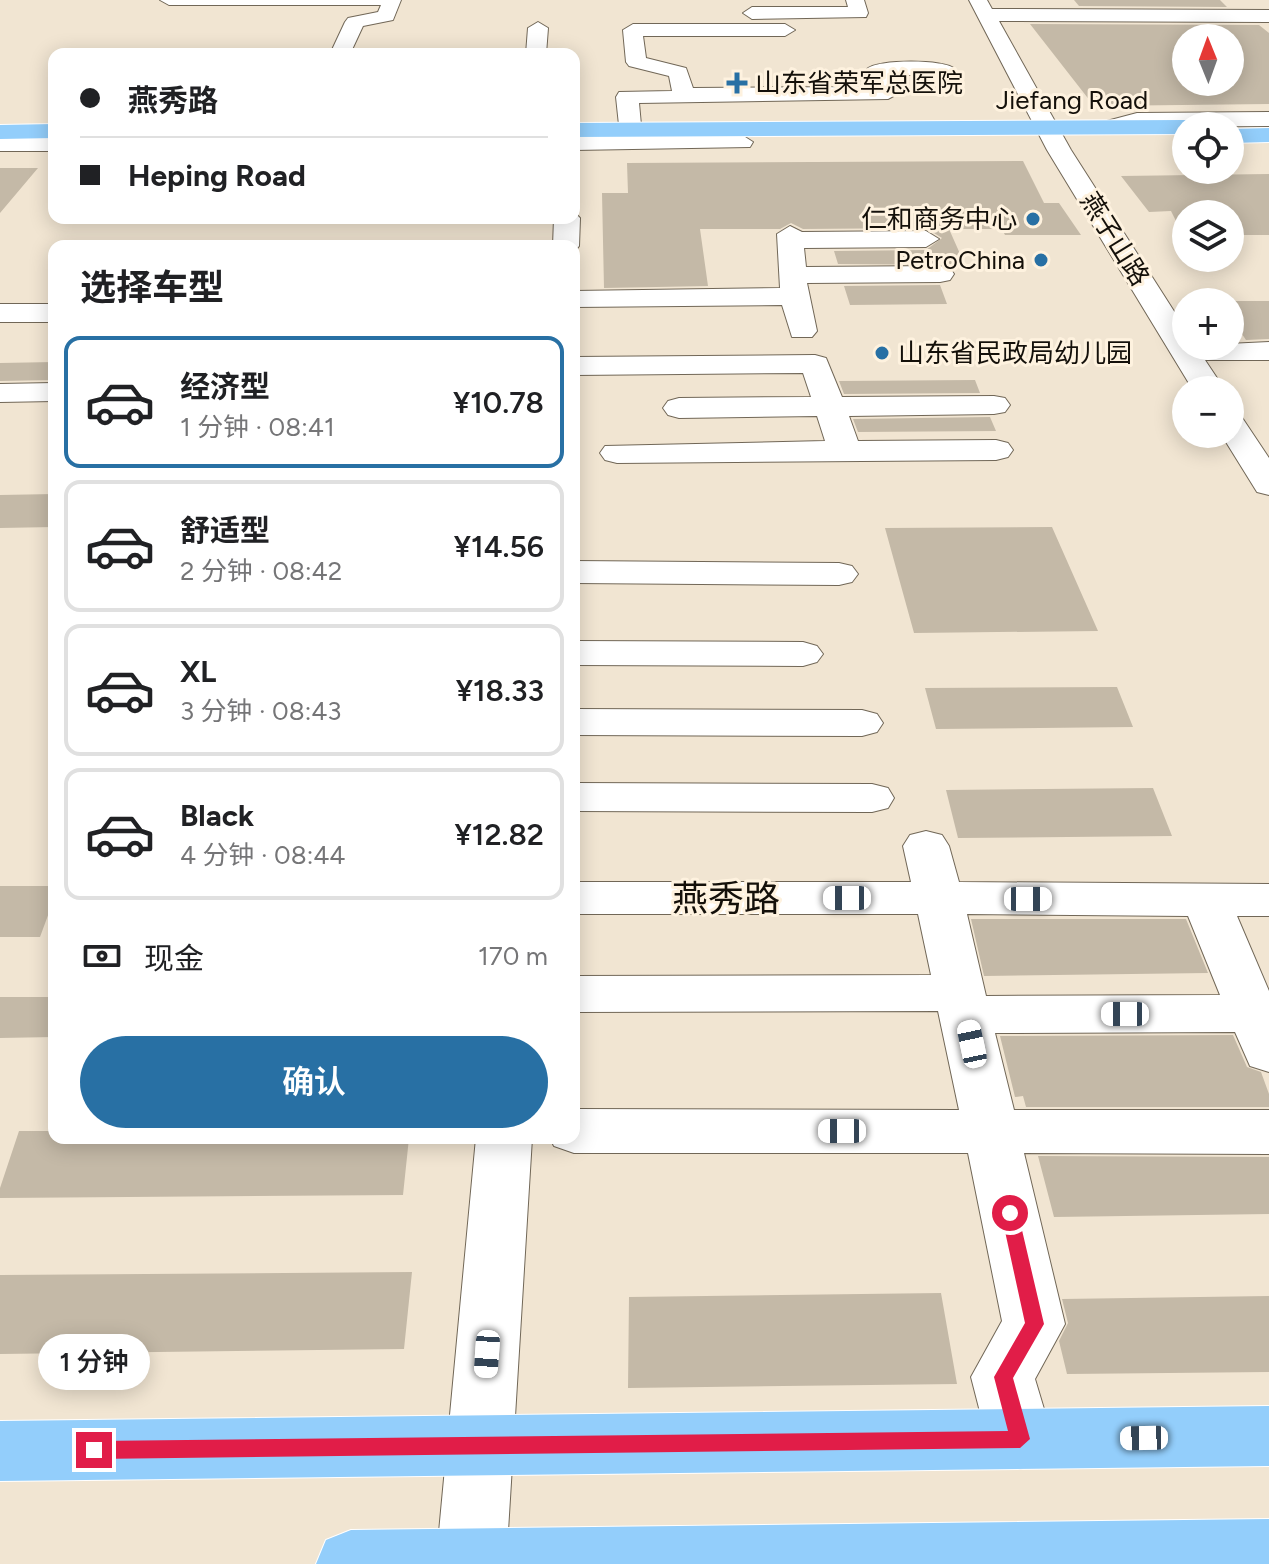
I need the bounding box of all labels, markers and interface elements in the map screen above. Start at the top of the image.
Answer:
north arrow [1172,24,1244,96]
map controls [1172,24,1244,448]
place label: 山东省荣军总医院 [755,67,963,99]
marker: 山东省荣军总医院 [726,72,748,94]
text: 燕秀路 [128,82,218,119]
street label: Jiefang Road [996,84,1148,116]
button: locate [1172,112,1244,184]
text: Heping Road [128,157,306,194]
street label: 燕子山路 [1074,186,1156,292]
button: layers [1172,200,1244,272]
place label: 仁和商务中心 [861,203,1017,235]
marker: 仁和商务中心 [1024,210,1042,228]
place label: PetroChina [895,244,1025,276]
marker: PetroChina [1032,251,1050,269]
text: 选择车型 [80,266,224,309]
button: + [1172,288,1244,360]
place label: 山东省民政局幼儿园 [898,337,1132,369]
marker: 山东省民政局幼儿园 [873,344,891,362]
icon: car [84,366,156,438]
text: 经济型 [180,368,270,405]
button: − [1172,376,1244,448]
text: ¥10.78 [453,384,544,421]
text: 1 分钟 · 08:41 [180,411,335,443]
icon: car [84,510,156,582]
text: 舒适型 [180,512,270,549]
text: ¥14.56 [454,528,544,565]
text: 2 分钟 · 08:42 [180,555,342,587]
text: XL [180,653,216,690]
icon: car [84,654,156,726]
text: ¥18.33 [456,672,544,709]
text: 3 分钟 · 08:43 [180,695,342,727]
text: Black [180,797,254,834]
icon: car [84,798,156,870]
text: ¥12.82 [455,816,544,853]
text: 4 分钟 · 08:44 [180,839,346,871]
street label: 燕秀路 [672,877,780,920]
car [823,886,871,910]
car [1004,887,1052,911]
icon: cash [80,934,124,978]
text: 现金 [144,940,204,977]
text: 170 m [478,940,548,972]
car [1101,1002,1149,1026]
car [955,1018,989,1070]
button: 确认 [80,1036,548,1128]
car [818,1119,866,1143]
route start [992,1195,1028,1231]
car [473,1329,501,1379]
callout: 1 分钟 [38,1334,150,1390]
text: 1 分钟 [59,1346,129,1378]
car [1120,1426,1168,1450]
route end [76,1432,112,1468]

